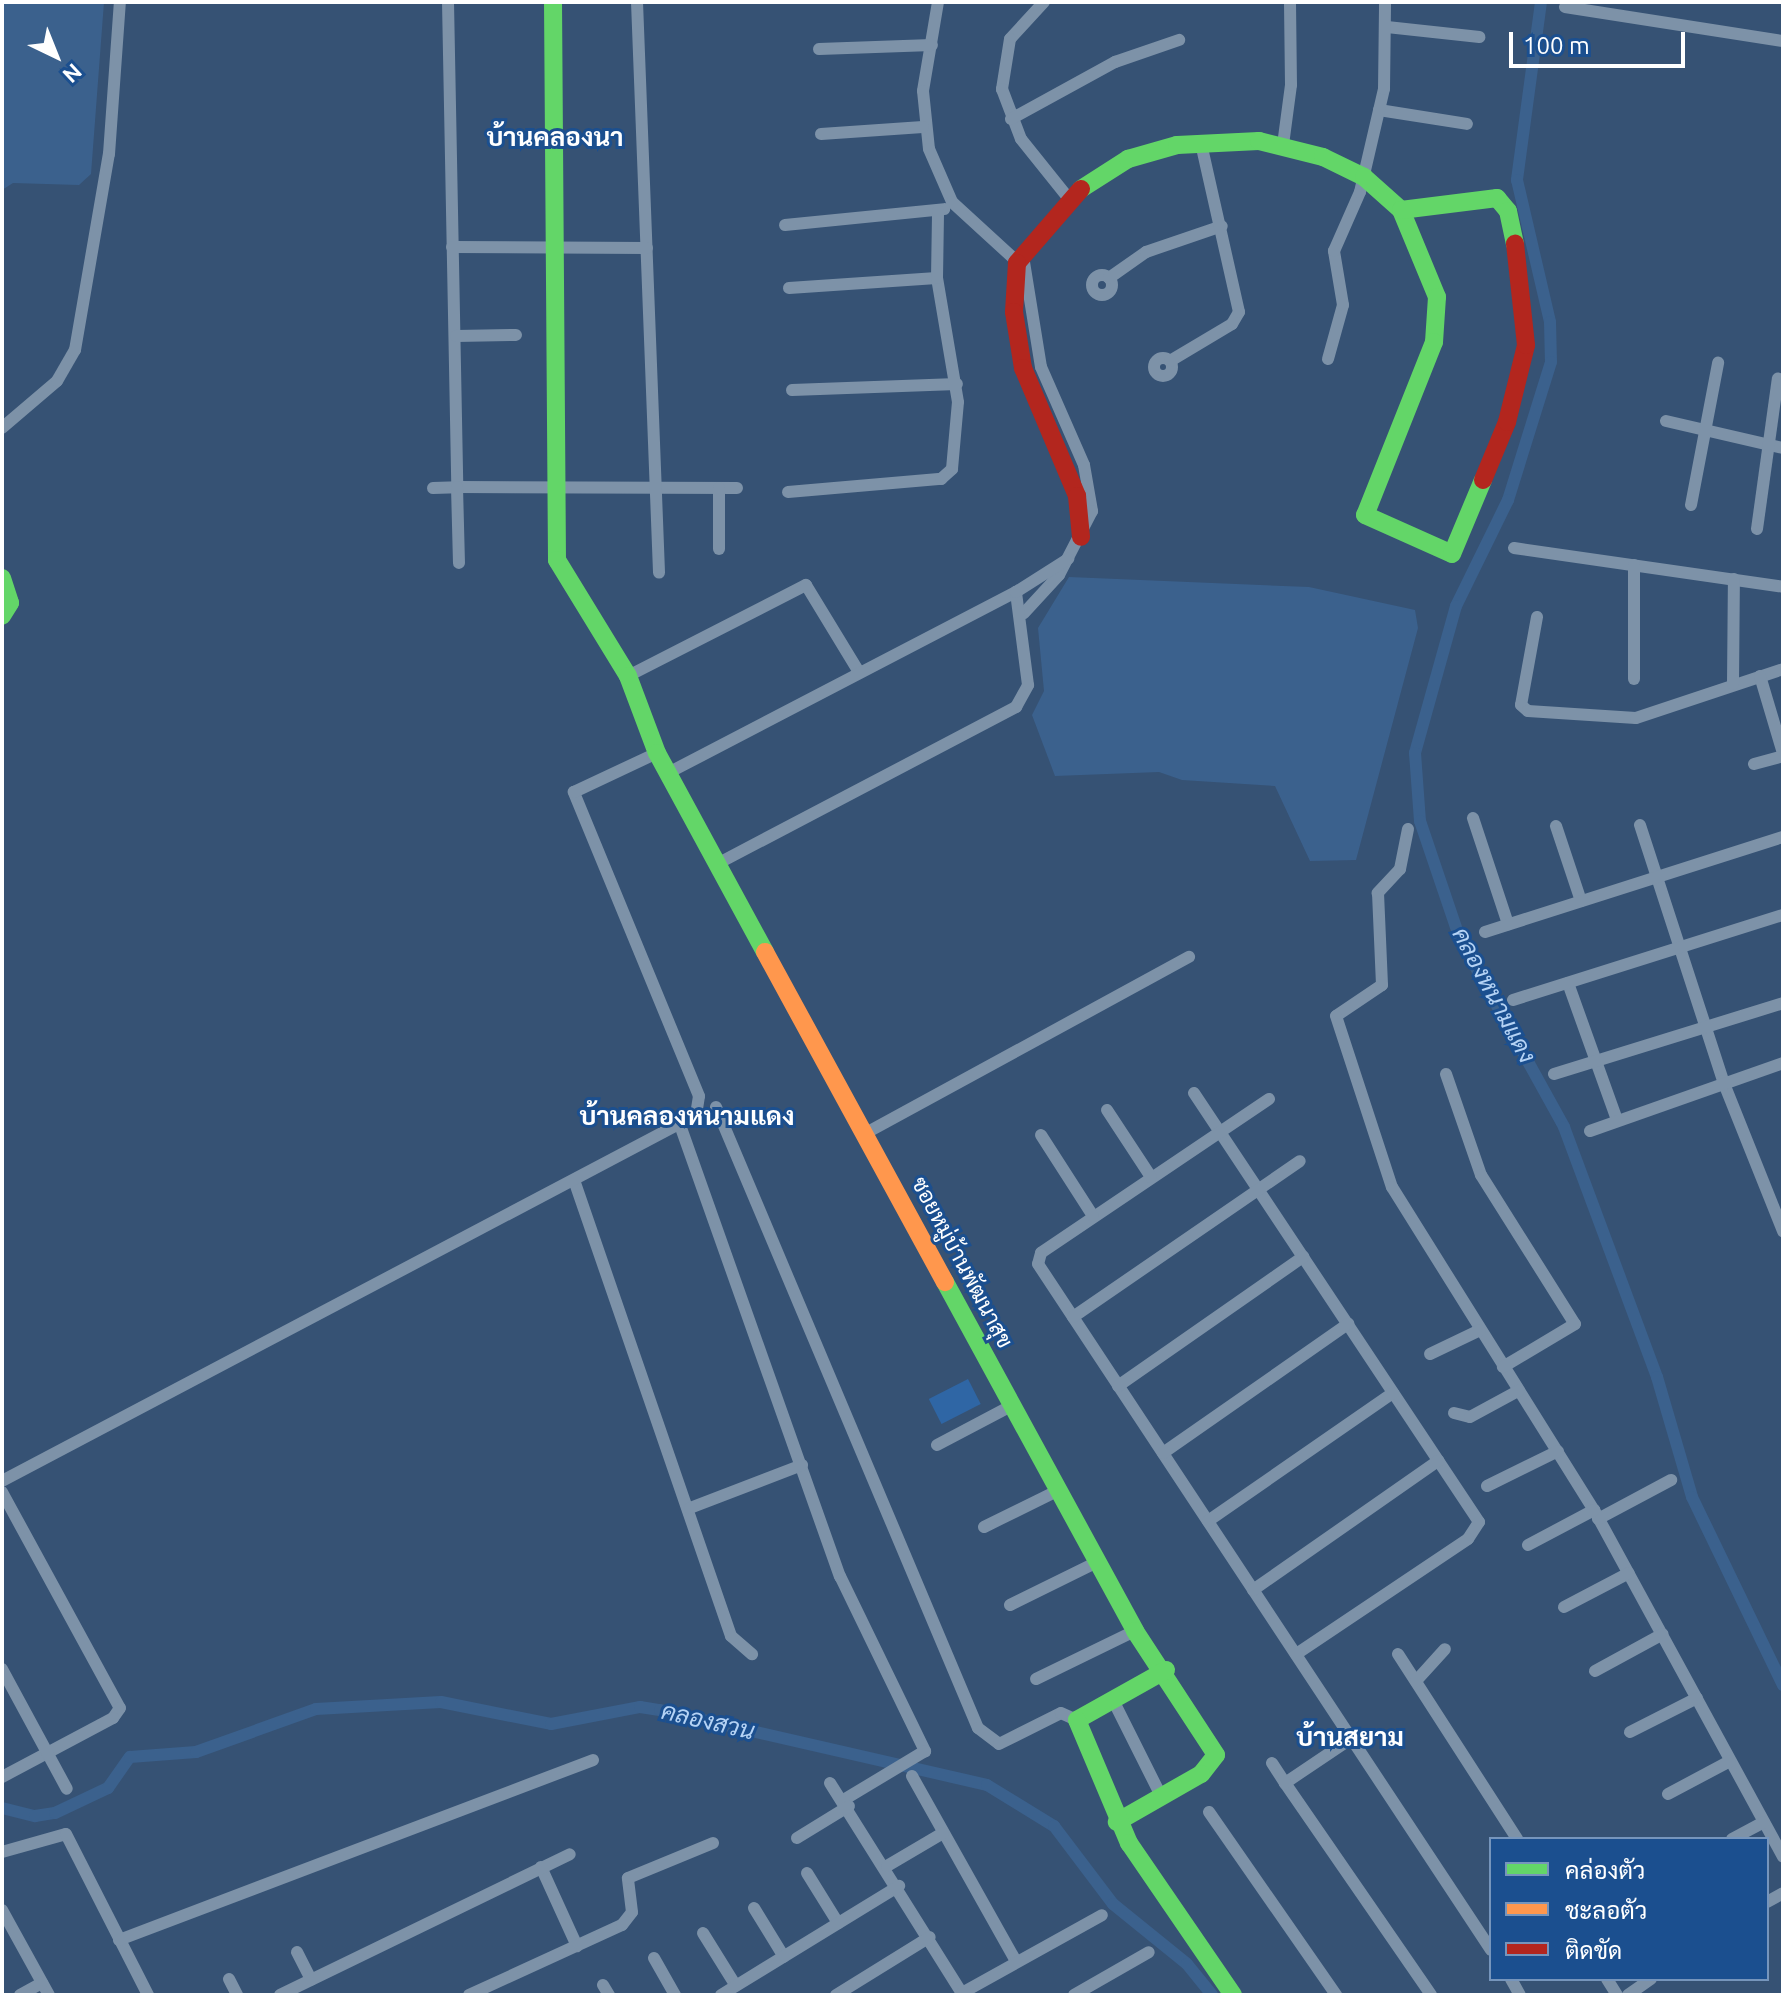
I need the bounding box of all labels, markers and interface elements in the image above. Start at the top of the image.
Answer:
north arrow [16,16,96,96]
scale bar [1513,16,1689,66]
text: 100 m [1523,32,1590,59]
text: N [58,59,87,89]
district label: บ้านคลองนา [486,121,624,153]
water label: คลองหนามแดง [1446,922,1542,1068]
district label: บ้านคลองหนามแดง [580,1100,794,1132]
street label: ซอยหมู่บ้านพัฒนาสุข [907,1172,1019,1352]
water label: คลองสวน [659,1696,757,1746]
district label: บ้านสยาม [1296,1721,1404,1753]
legend [1489,1837,1769,1981]
text: คล่องตัว [1565,1857,1645,1884]
text: ชะลอตัว [1565,1897,1647,1924]
text: ติดขัด [1565,1937,1622,1964]

